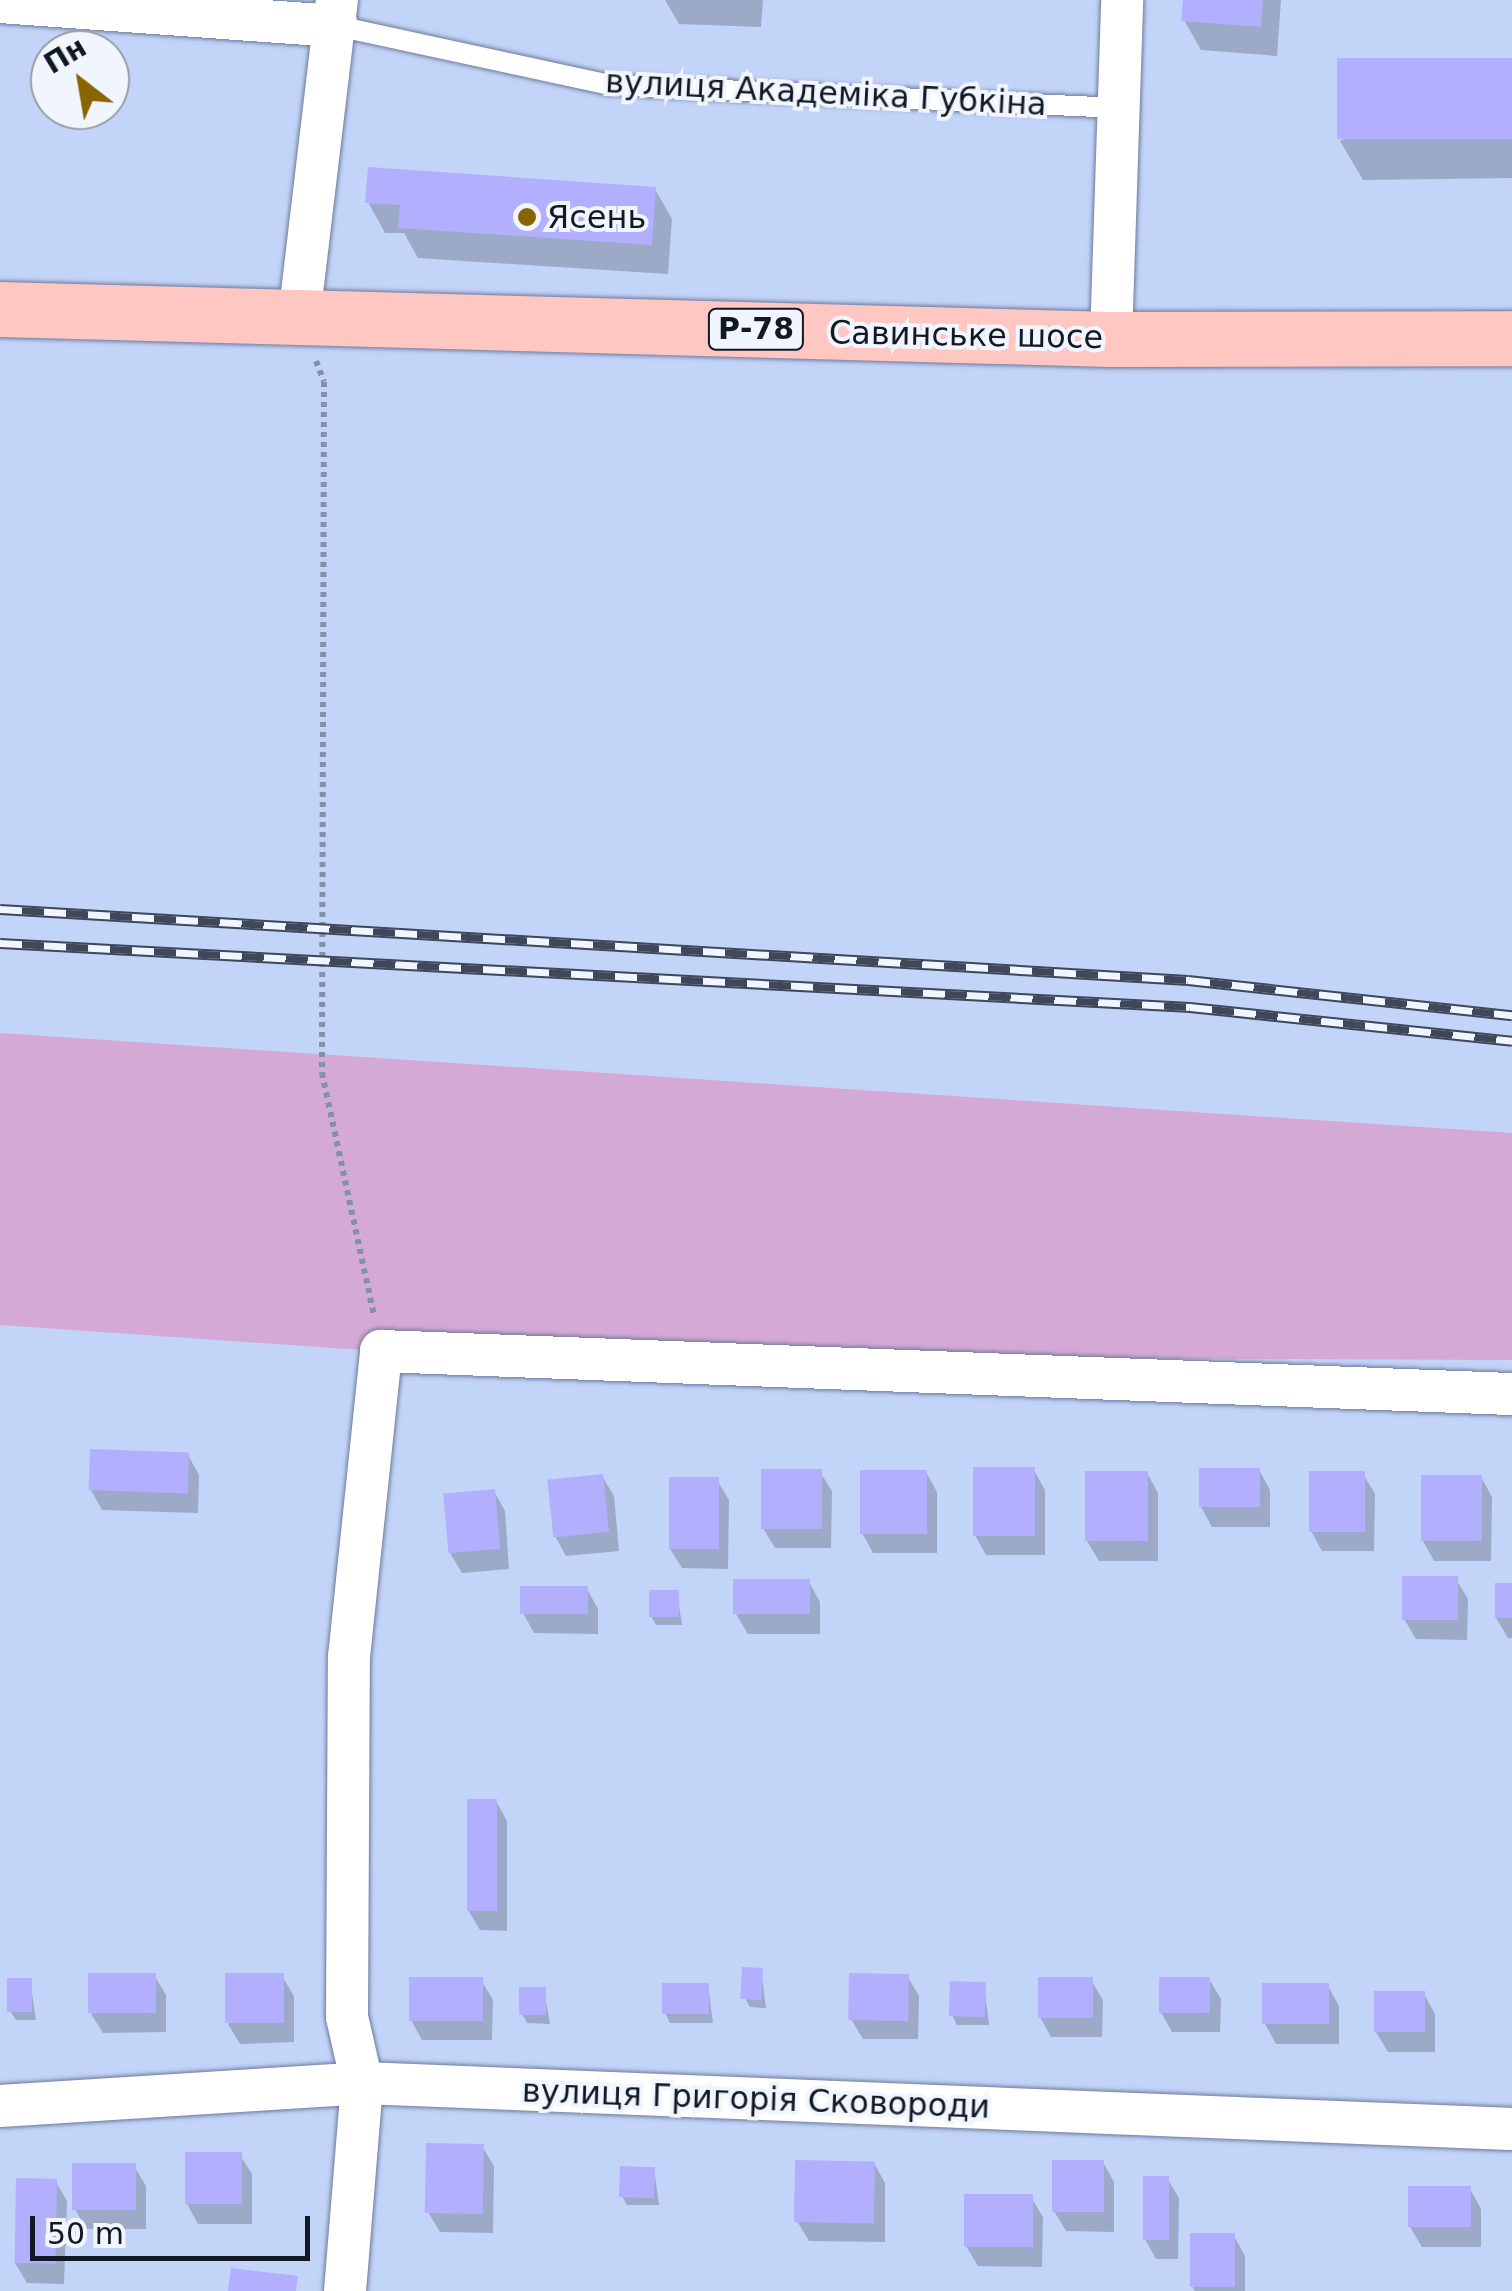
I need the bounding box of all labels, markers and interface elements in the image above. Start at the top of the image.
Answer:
north arrow [30,30,130,130]
text: Пн [38,30,92,81]
street label: вулиця Академіка Губкіна [604,62,1048,124]
place label: Ясень [547,198,646,236]
marker: Ясень [516,206,538,228]
road number: Р-78 [706,304,806,354]
street label: Савинське шосе [829,313,1103,357]
street label: вулиця Григорія Сковороди [521,2072,991,2126]
scale bar [35,2196,315,2258]
text: 50 m [47,2216,124,2251]

